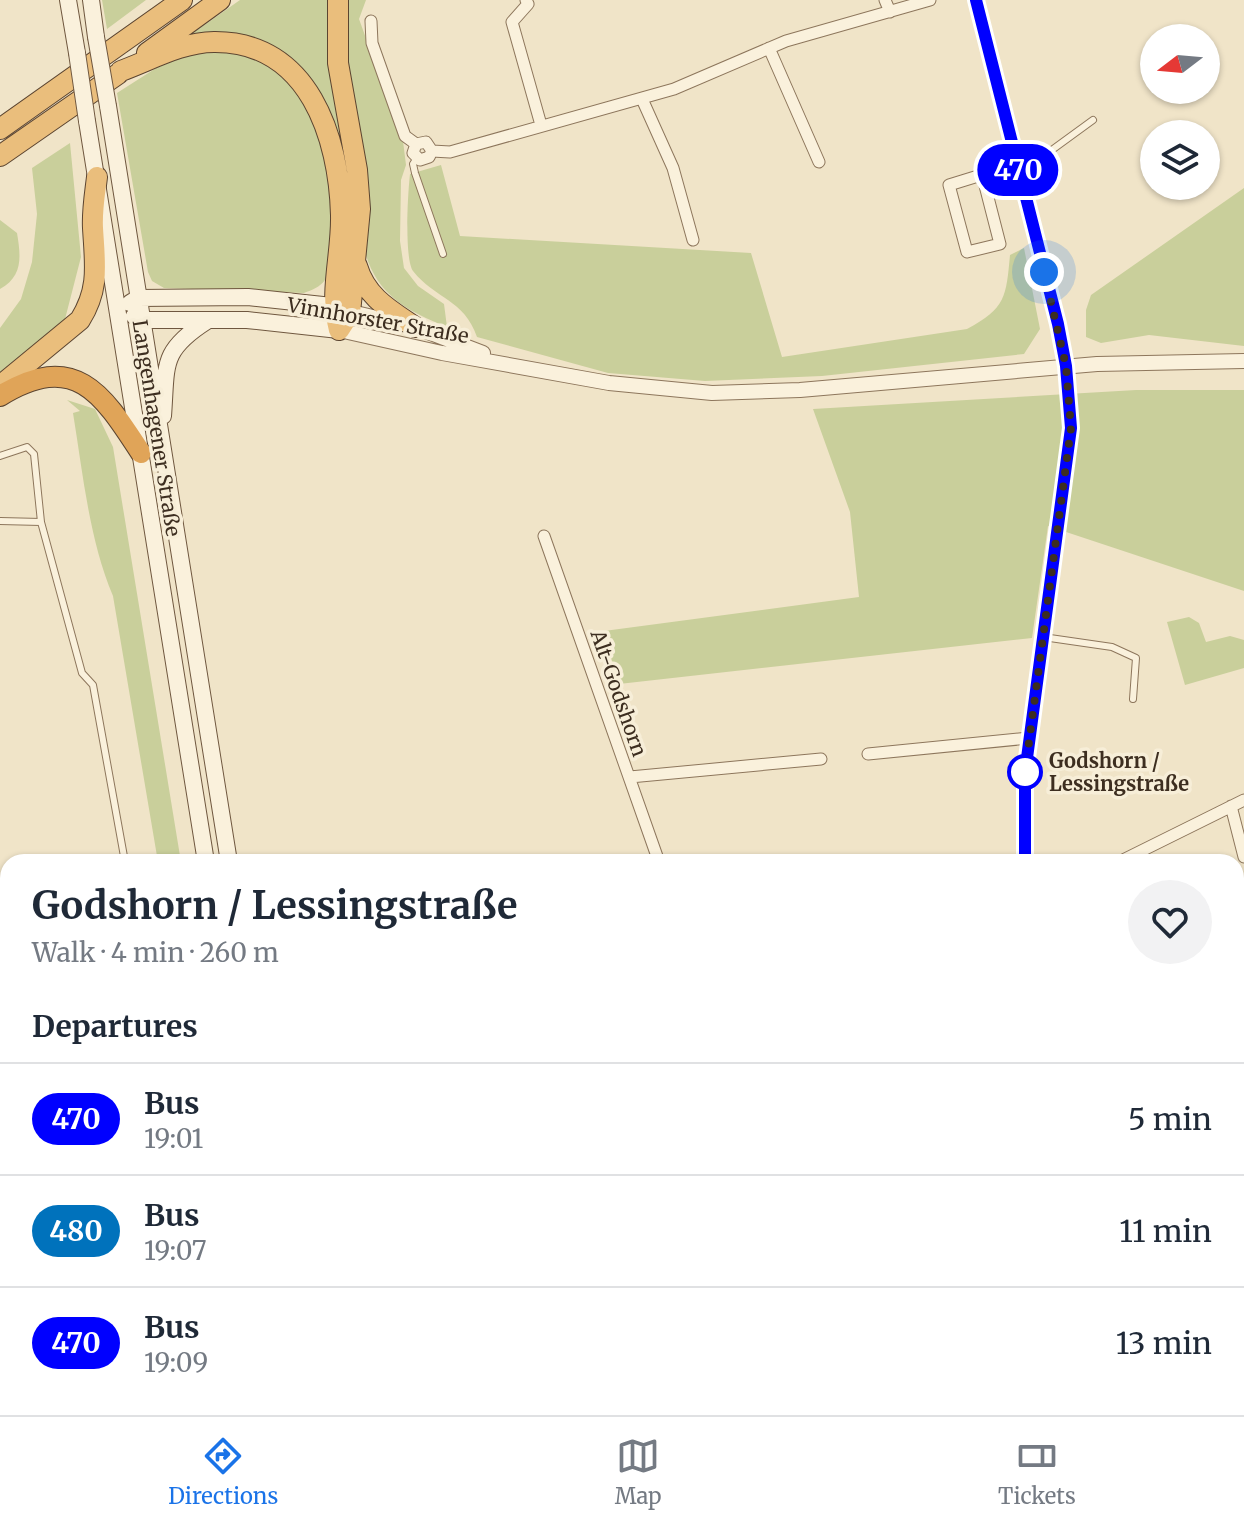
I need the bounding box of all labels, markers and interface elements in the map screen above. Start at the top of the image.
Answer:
north arrow [1140,24,1220,104]
map controls [1140,24,1220,200]
button: layers [1140,120,1220,200]
line badge: 470 [972,144,1064,196]
text: 470 [993,152,1043,188]
your location [1024,252,1064,292]
street label: Vinnhorster Straße [284,292,471,348]
street label: Langenhagener Straße [128,318,186,538]
street label: Alt-Godshorn [585,625,652,760]
place label: Godshorn / Lessingstraße [1049,748,1189,796]
marker: Godshorn / Lessingstraße [1008,755,1042,789]
button: heart [1128,880,1212,964]
text: Godshorn / Lessingstraße [32,882,518,929]
text: Walk · 4 min · 260 m [32,936,279,969]
text: Departures [32,1007,198,1045]
text: Bus [144,1084,200,1122]
text: 5 min [1128,1100,1212,1138]
text: 470 [51,1101,101,1137]
text: 19:01 [144,1122,203,1155]
text: Bus [144,1196,200,1234]
text: 11 min [1119,1212,1212,1250]
text: 480 [49,1213,103,1249]
text: 19:07 [144,1234,207,1267]
text: Bus [144,1308,200,1346]
text: 13 min [1116,1324,1212,1362]
text: 470 [51,1325,101,1361]
text: 19:09 [144,1346,208,1379]
tab: Directions [168,1434,278,1510]
tab: Map [615,1434,662,1510]
tab: Tickets [998,1434,1076,1510]

